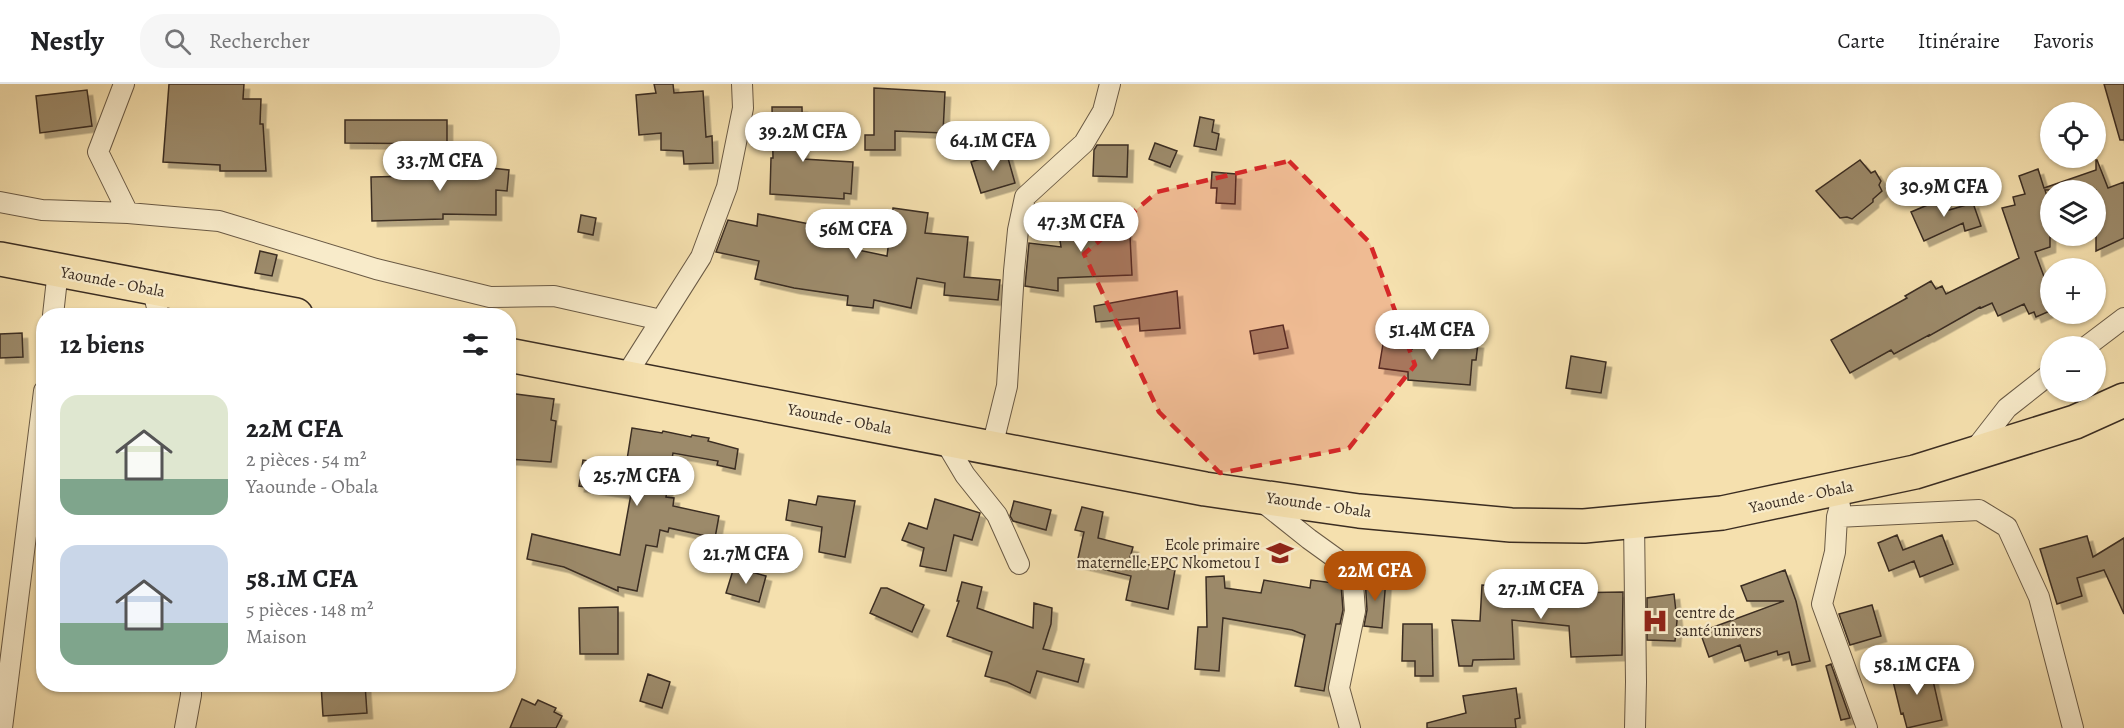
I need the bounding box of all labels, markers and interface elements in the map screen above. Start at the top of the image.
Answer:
search box [140,14,560,68]
text: Nestly [30,22,104,60]
icon: search [161,25,194,58]
text: Rechercher [209,26,310,56]
text: Carte [1837,27,1885,55]
text: Itinéraire [1918,27,2000,55]
text: Favoris [2033,27,2094,55]
map controls [2040,102,2106,402]
button: locate [2040,102,2106,168]
pin: 39.2M CFA [734,112,872,163]
text: 39.2M CFA [759,118,847,145]
pin: 64.1M CFA [924,121,1062,172]
text: 64.1M CFA [950,127,1036,154]
pin: 33.7M CFA [371,141,509,192]
text: 33.7M CFA [397,147,483,174]
pin: 30.9M CFA [1875,167,2013,218]
text: 30.9M CFA [1900,173,1988,200]
button: layers [2040,180,2106,246]
pin: 47.3M CFA [1012,202,1150,253]
text: 47.3M CFA [1037,208,1125,235]
pin: 56M CFA [801,209,911,260]
text: 56M CFA [820,215,892,242]
button: + [2040,258,2106,324]
street label: Yaounde - Obala [58,261,167,303]
pin: 51.4M CFA [1363,310,1501,361]
text: 51.4M CFA [1389,316,1475,343]
text: 12 biens [60,327,145,362]
icon: filters [459,328,492,361]
button: − [2040,336,2106,402]
street label: Yaounde - Obala [785,398,894,440]
text: 22M CFA [246,411,343,446]
icon: home [108,419,180,491]
text: 2 pièces · 54 m² [246,446,367,473]
pin: 25.7M CFA [568,456,706,507]
text: 25.7M CFA [593,462,681,489]
text: Yaounde - Obala [246,473,379,500]
street label: Yaounde - Obala [1746,475,1856,519]
street label: Yaounde - Obala [1264,487,1373,523]
pin: 21.7M CFA [677,534,815,585]
place label: Ecole primaire maternelle EPC Nkometou I [1077,534,1260,574]
school or university icon: Ecole primaire maternelle EPC Nkometou I [1265,538,1295,568]
text: 21.7M CFA [703,540,789,567]
pin: 22M CFA [1320,551,1430,602]
text: 22M CFA [1338,557,1412,584]
text: 58.1M CFA [246,561,358,596]
icon: home [108,569,180,641]
pin: 27.1M CFA [1472,569,1610,620]
text: 27.1M CFA [1498,575,1584,602]
text: 5 pièces · 148 m² [246,596,374,623]
place label: centre de santé univers [1675,602,1762,642]
hospital icon: centre de santé univers [1640,606,1670,636]
text: Maison [246,623,307,650]
pin: 58.1M CFA [1848,645,1986,696]
text: 58.1M CFA [1874,651,1960,678]

